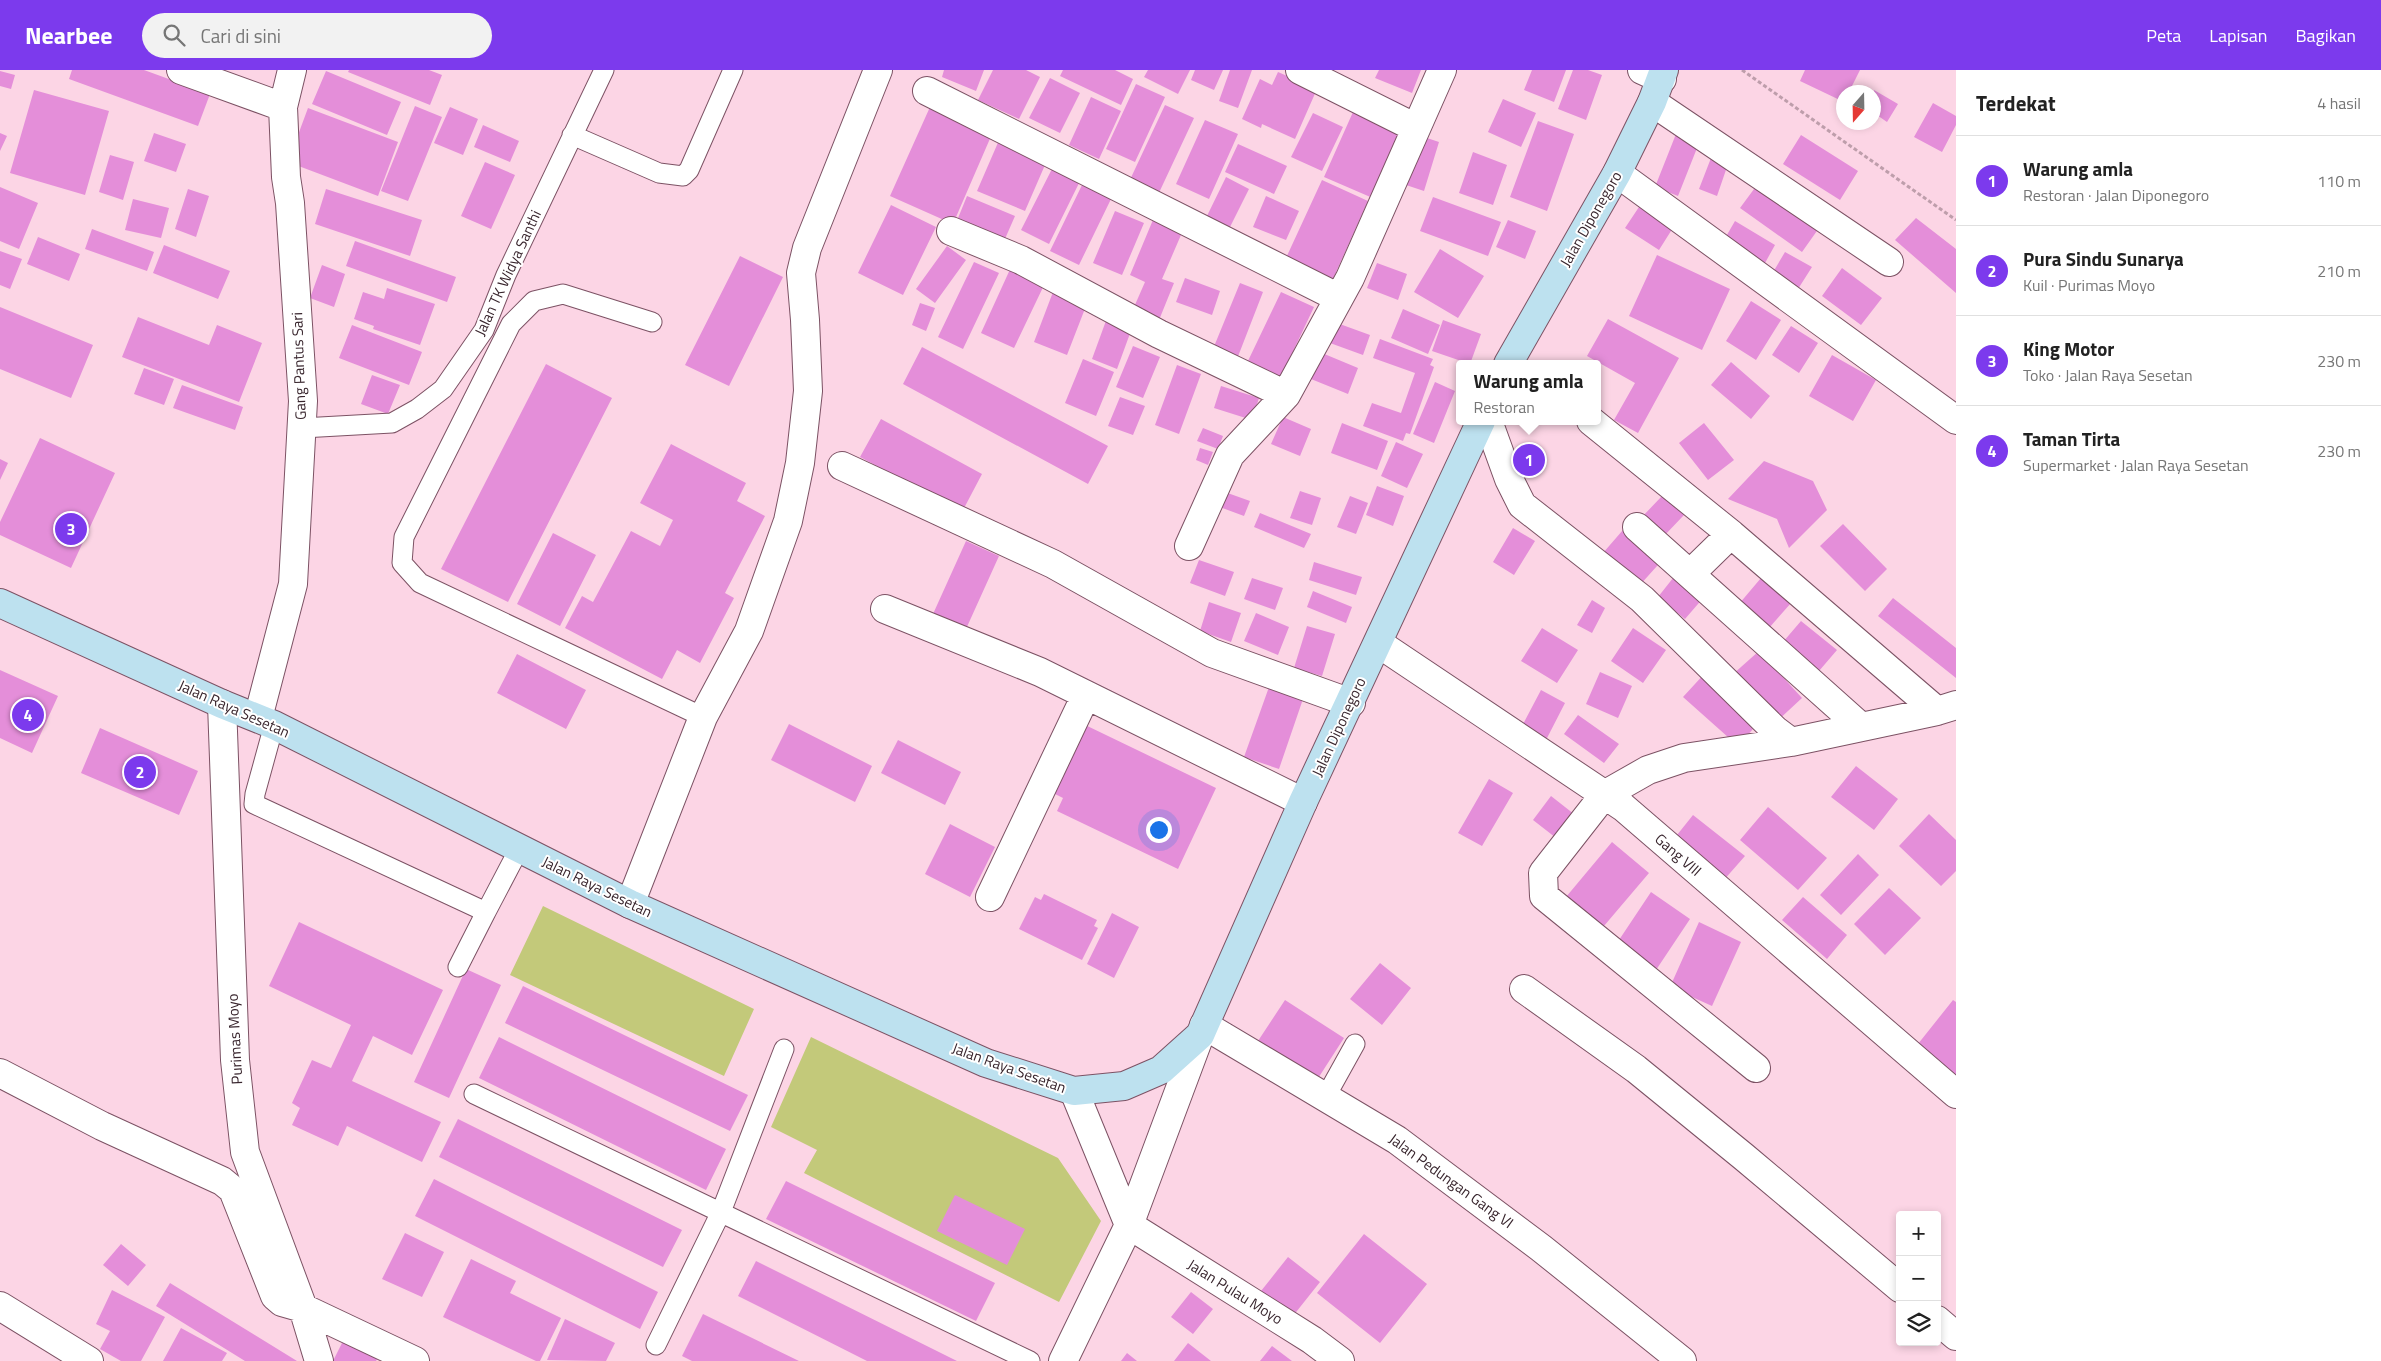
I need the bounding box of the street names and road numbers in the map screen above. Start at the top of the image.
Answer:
street label: Jalan Diponegoro [1554,167,1627,271]
street label: Jalan TK Widya Santhi [468,206,547,340]
street label: Gang Pantus Sari [285,312,312,420]
street label: Jalan Diponegoro [1305,673,1372,780]
street label: Jalan Raya Sesetan [175,674,294,743]
street label: Gang VIII [1650,828,1707,882]
street label: Jalan Raya Sesetan [538,850,656,923]
street label: Purimas Moyo [221,993,248,1085]
street label: Jalan Raya Sesetan [949,1036,1069,1099]
street label: Jalan Pedungan Gang VI [1384,1127,1518,1234]
street label: Jalan Pulau Moyo [1183,1253,1287,1330]

